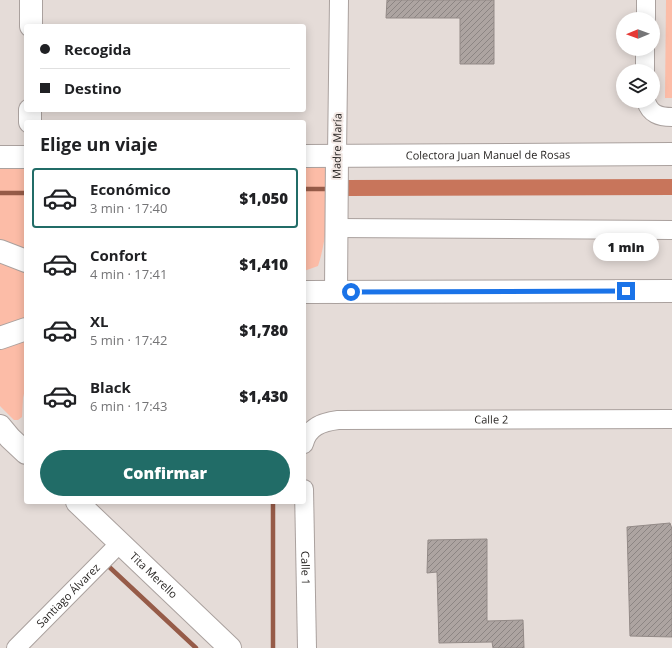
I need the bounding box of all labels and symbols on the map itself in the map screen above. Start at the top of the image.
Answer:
north arrow [616,12,660,56]
street label: Madre María [328,113,345,179]
street label: Colectora Juan Manuel de Rosas [406,147,570,162]
callout: 1 min [593,233,659,261]
route end [617,282,635,300]
route start [342,283,360,301]
street label: Calle 2 [474,411,508,427]
street label: Tita Merello [127,548,181,601]
street label: Calle 1 [298,551,314,585]
street label: Santiago Álvarez [33,560,103,630]

